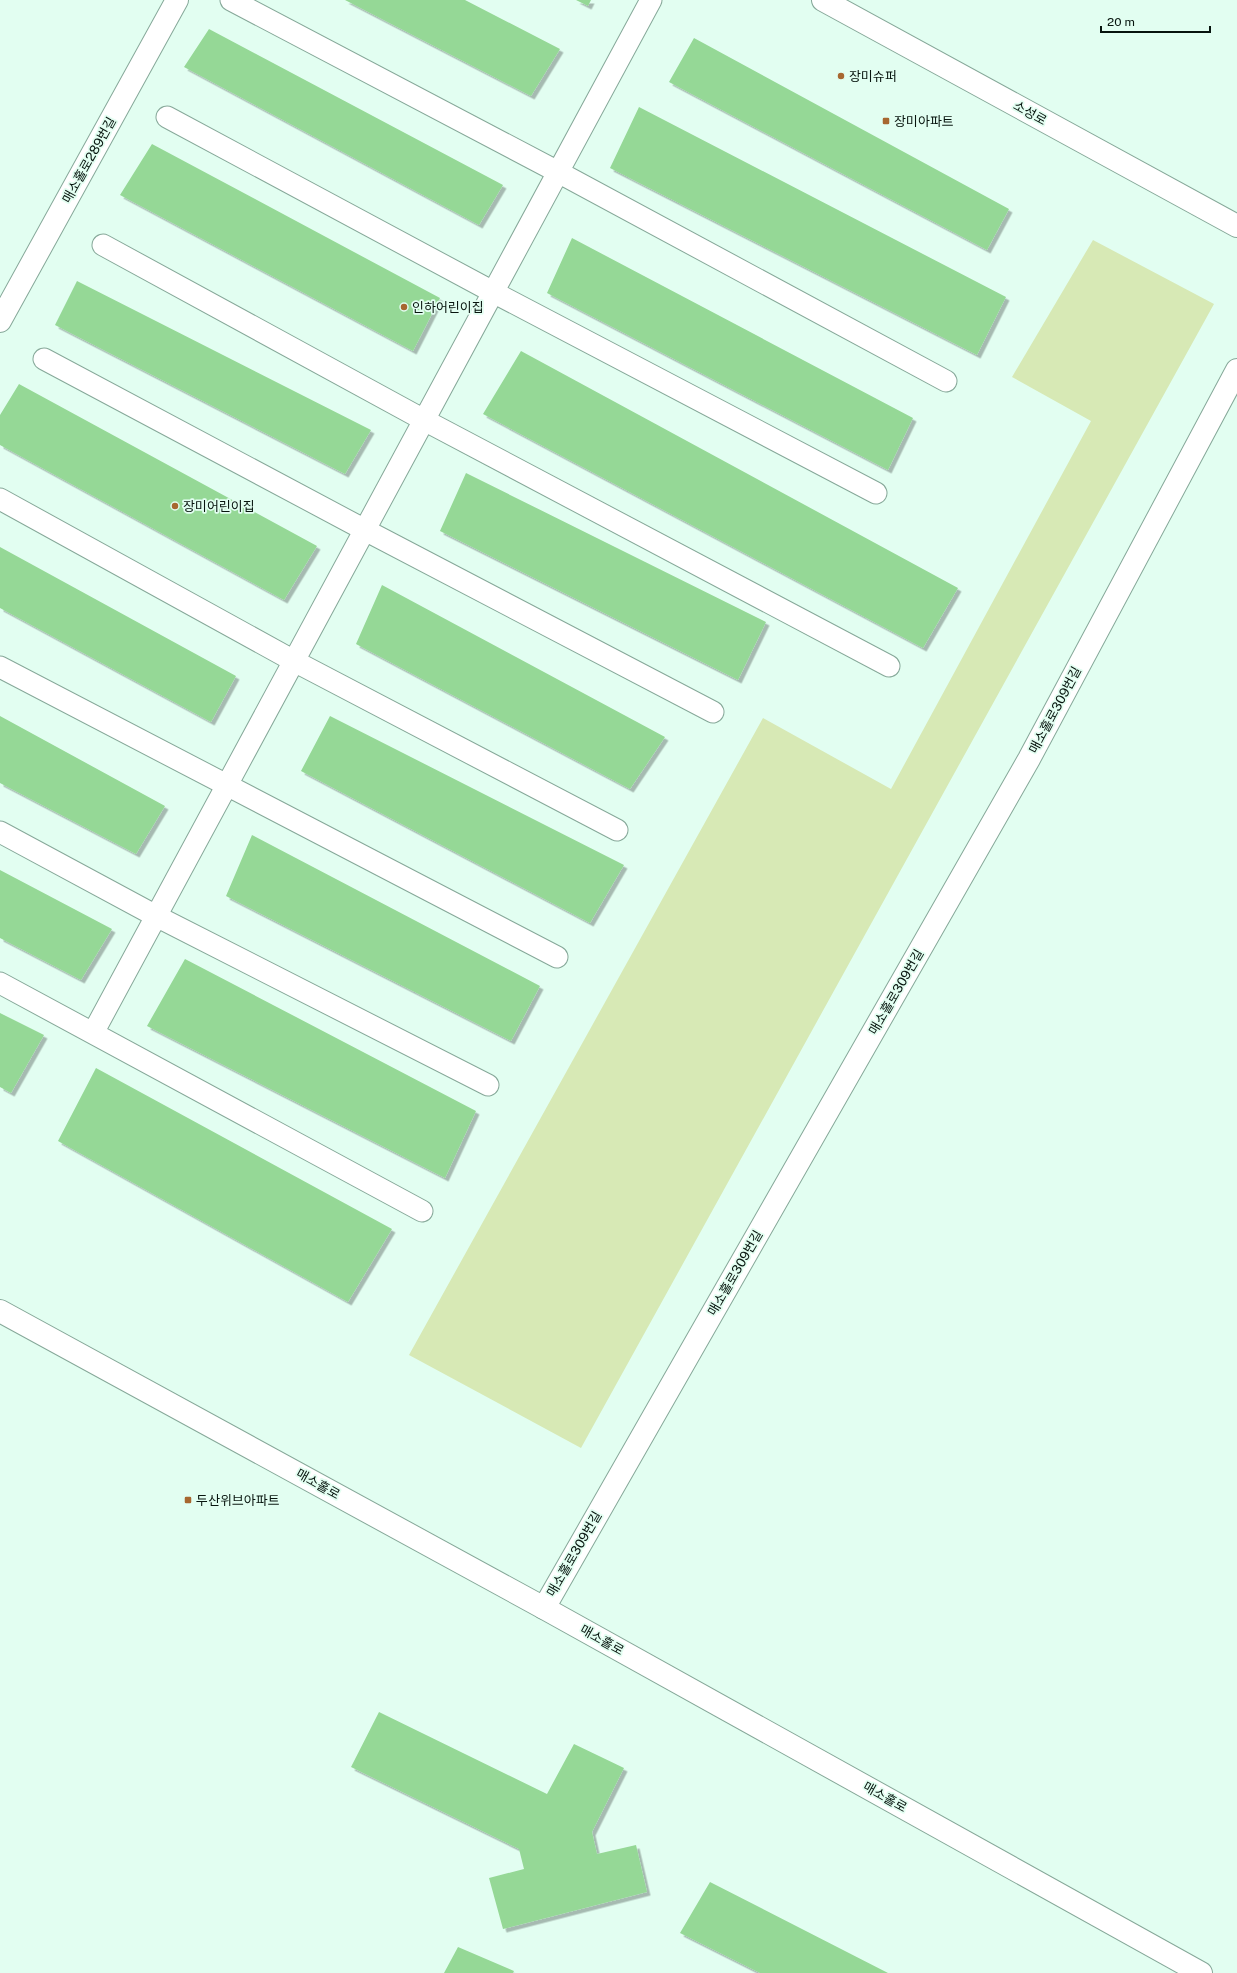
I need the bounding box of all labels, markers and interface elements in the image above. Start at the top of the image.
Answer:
scale bar [1101,8,1210,34]
text: 20 m [1107,15,1135,29]
place label: 장미슈퍼 [849,69,897,84]
marker: 장미슈퍼 [836,71,846,81]
street label: 소성로 [1011,98,1049,128]
street label: 매소홀로289번길 [59,114,119,206]
place label: 장미아파트 [894,114,954,129]
marker: 장미아파트 [881,116,891,126]
place label: 인하어린이집 [412,300,484,315]
marker: 인하어린이집 [399,302,409,312]
place label: 장미어린이집 [183,499,255,514]
marker: 장미어린이집 [170,501,180,511]
street label: 매소홀로309번길 [1026,664,1084,756]
street label: 매소홀로309번길 [866,947,926,1037]
street label: 매소홀로309번길 [705,1228,765,1318]
street label: 매소홀로 [293,1466,343,1502]
place label: 두산위브아파트 [196,1493,280,1508]
marker: 두산위브아파트 [183,1495,193,1505]
street label: 매소홀로309번길 [544,1509,604,1599]
street label: 매소홀로 [577,1622,627,1658]
street label: 매소홀로 [860,1779,910,1815]

